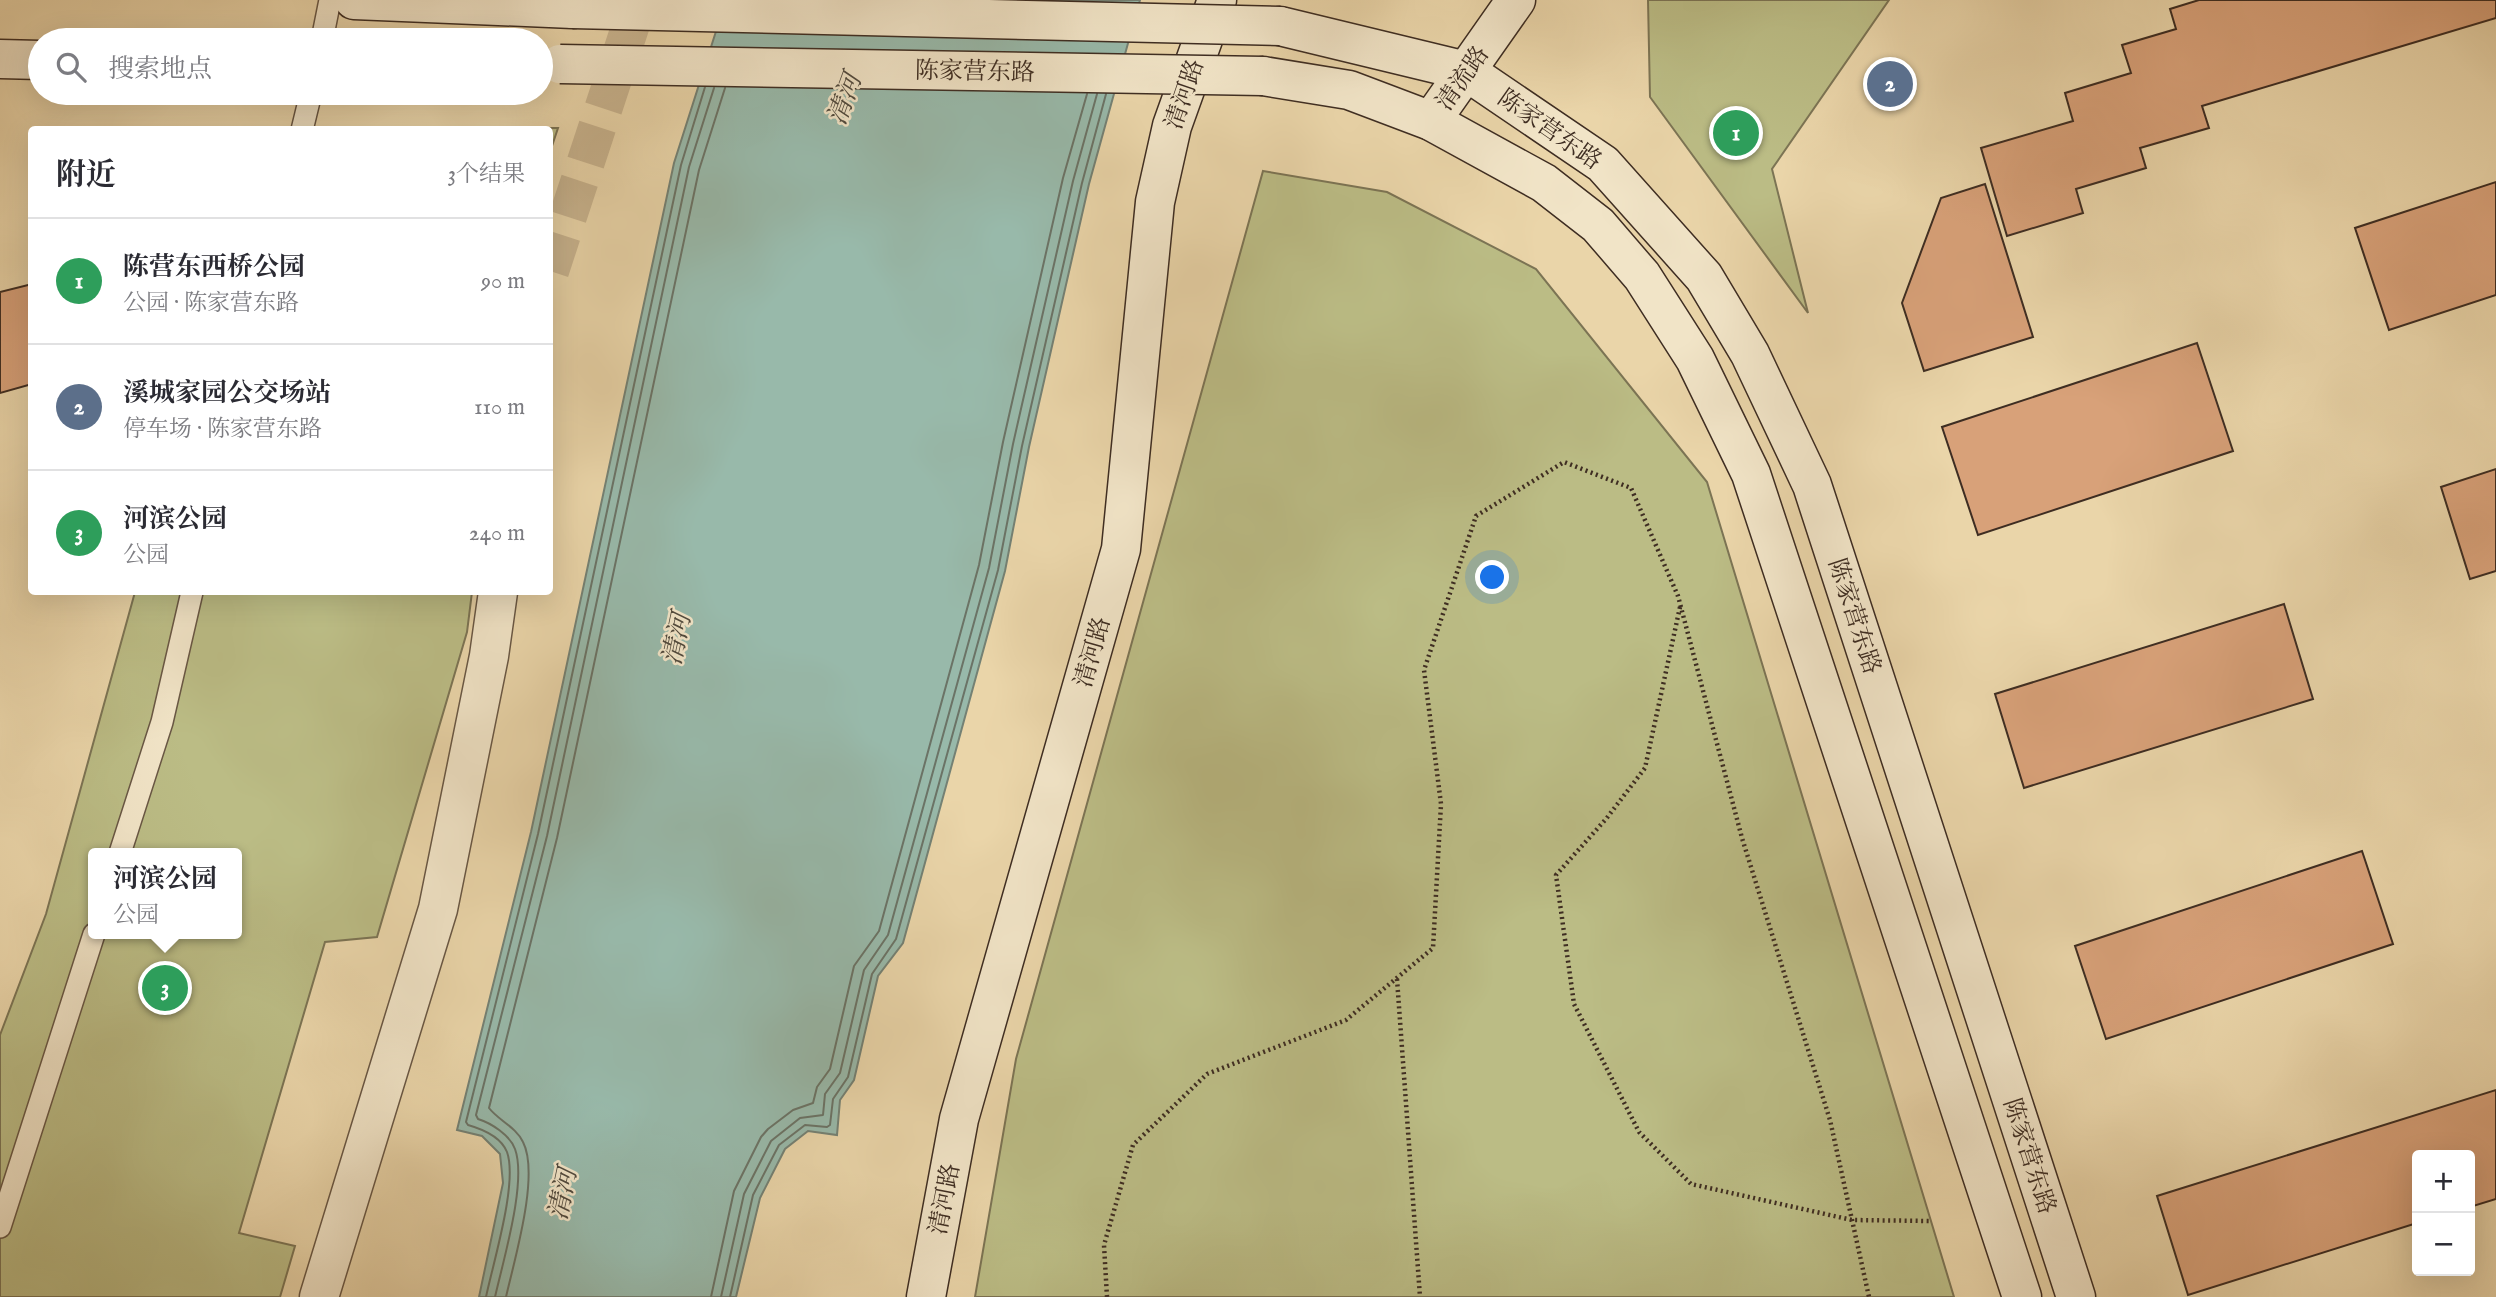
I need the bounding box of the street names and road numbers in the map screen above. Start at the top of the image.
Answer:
street label: 清流路 [1430,40,1497,117]
street label: 清河路 [1159,55,1212,134]
street label: 陈家营东路 [915,56,1035,89]
street label: 陈家营东路 [1491,83,1607,177]
street label: 陈家营东路 [1820,555,1887,678]
street label: 清河路 [1069,614,1118,691]
street label: 陈家营东路 [1995,1095,2062,1218]
street label: 清河路 [923,1161,968,1238]

